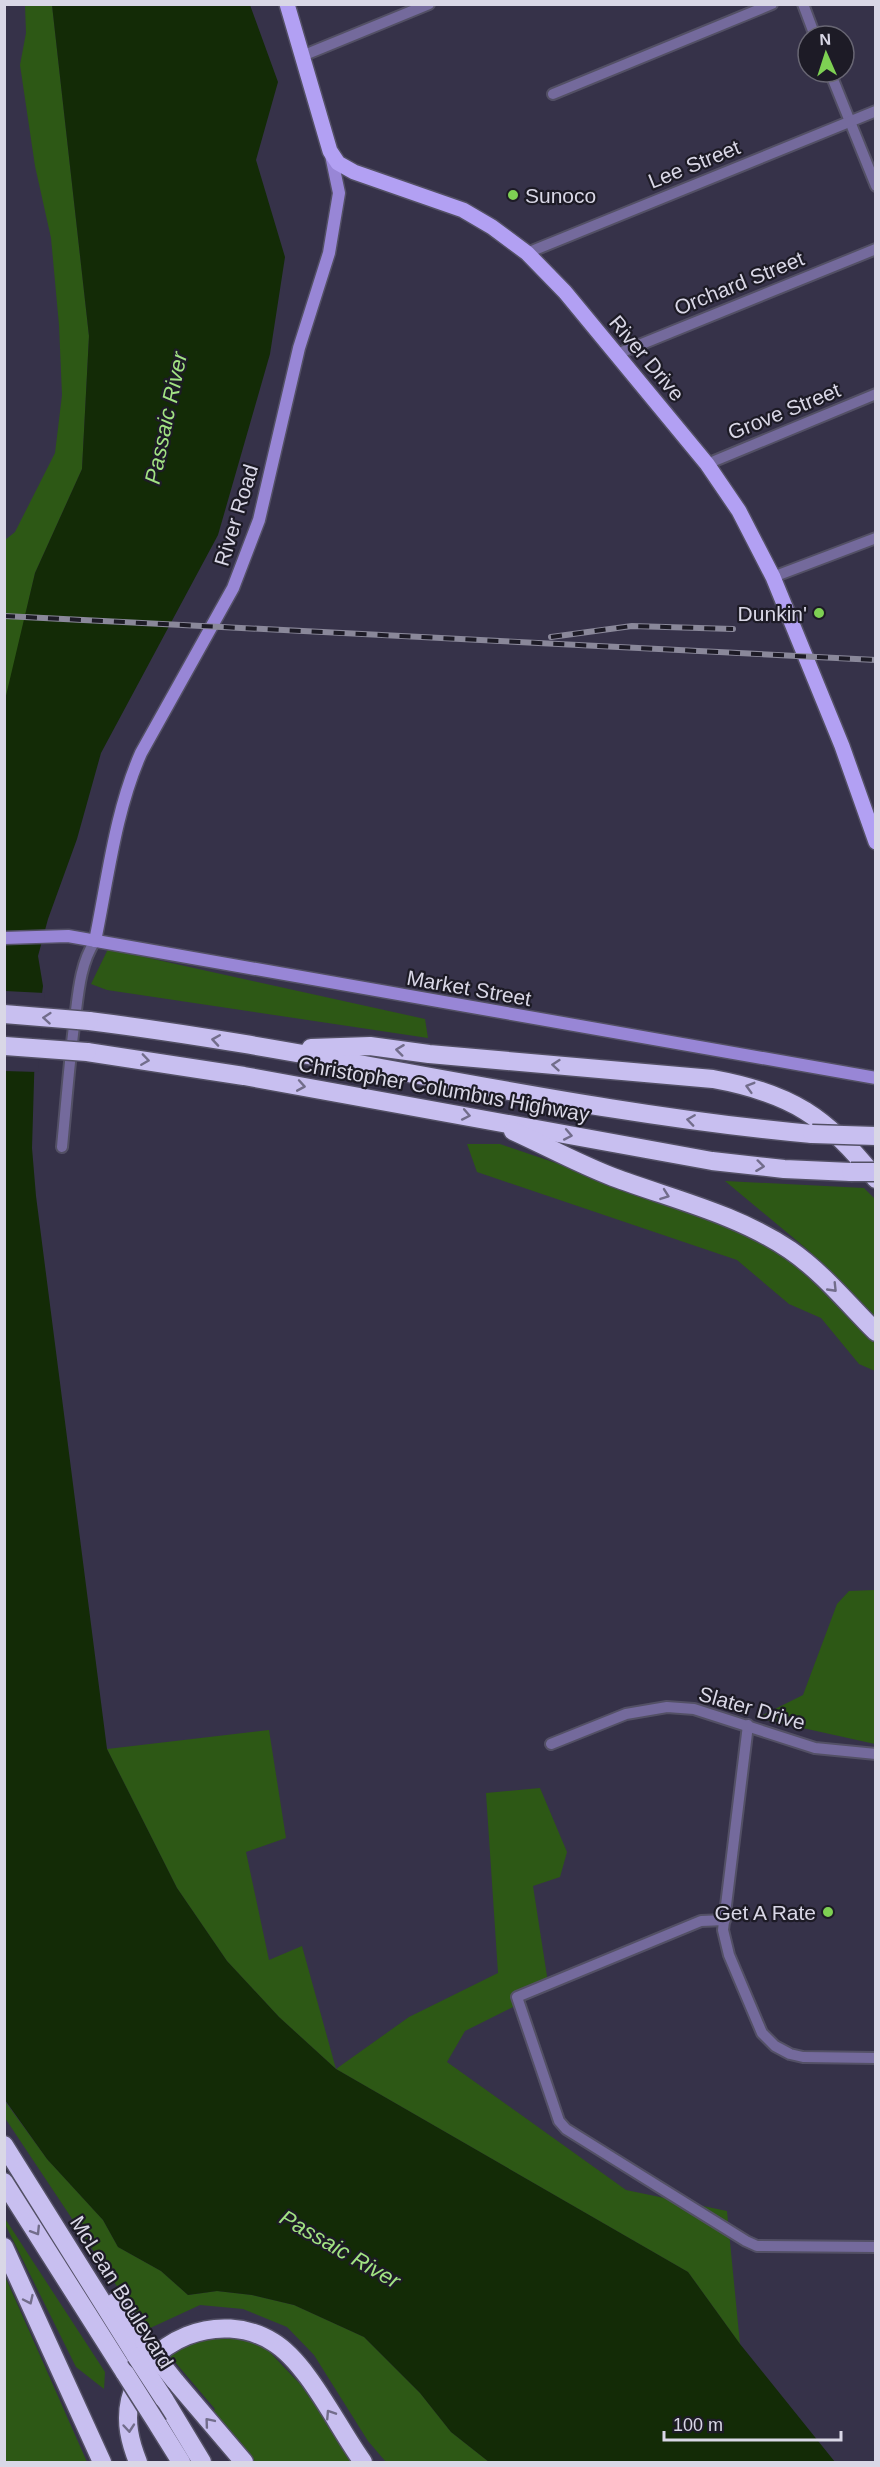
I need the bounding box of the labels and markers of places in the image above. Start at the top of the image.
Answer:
place label: Sunoco [525,184,596,207]
marker: Sunoco [506,188,520,202]
place label: Dunkin' [738,602,807,625]
marker: Dunkin' [812,606,826,620]
place label: Get A Rate [714,1901,816,1924]
marker: Get A Rate [821,1905,835,1919]

